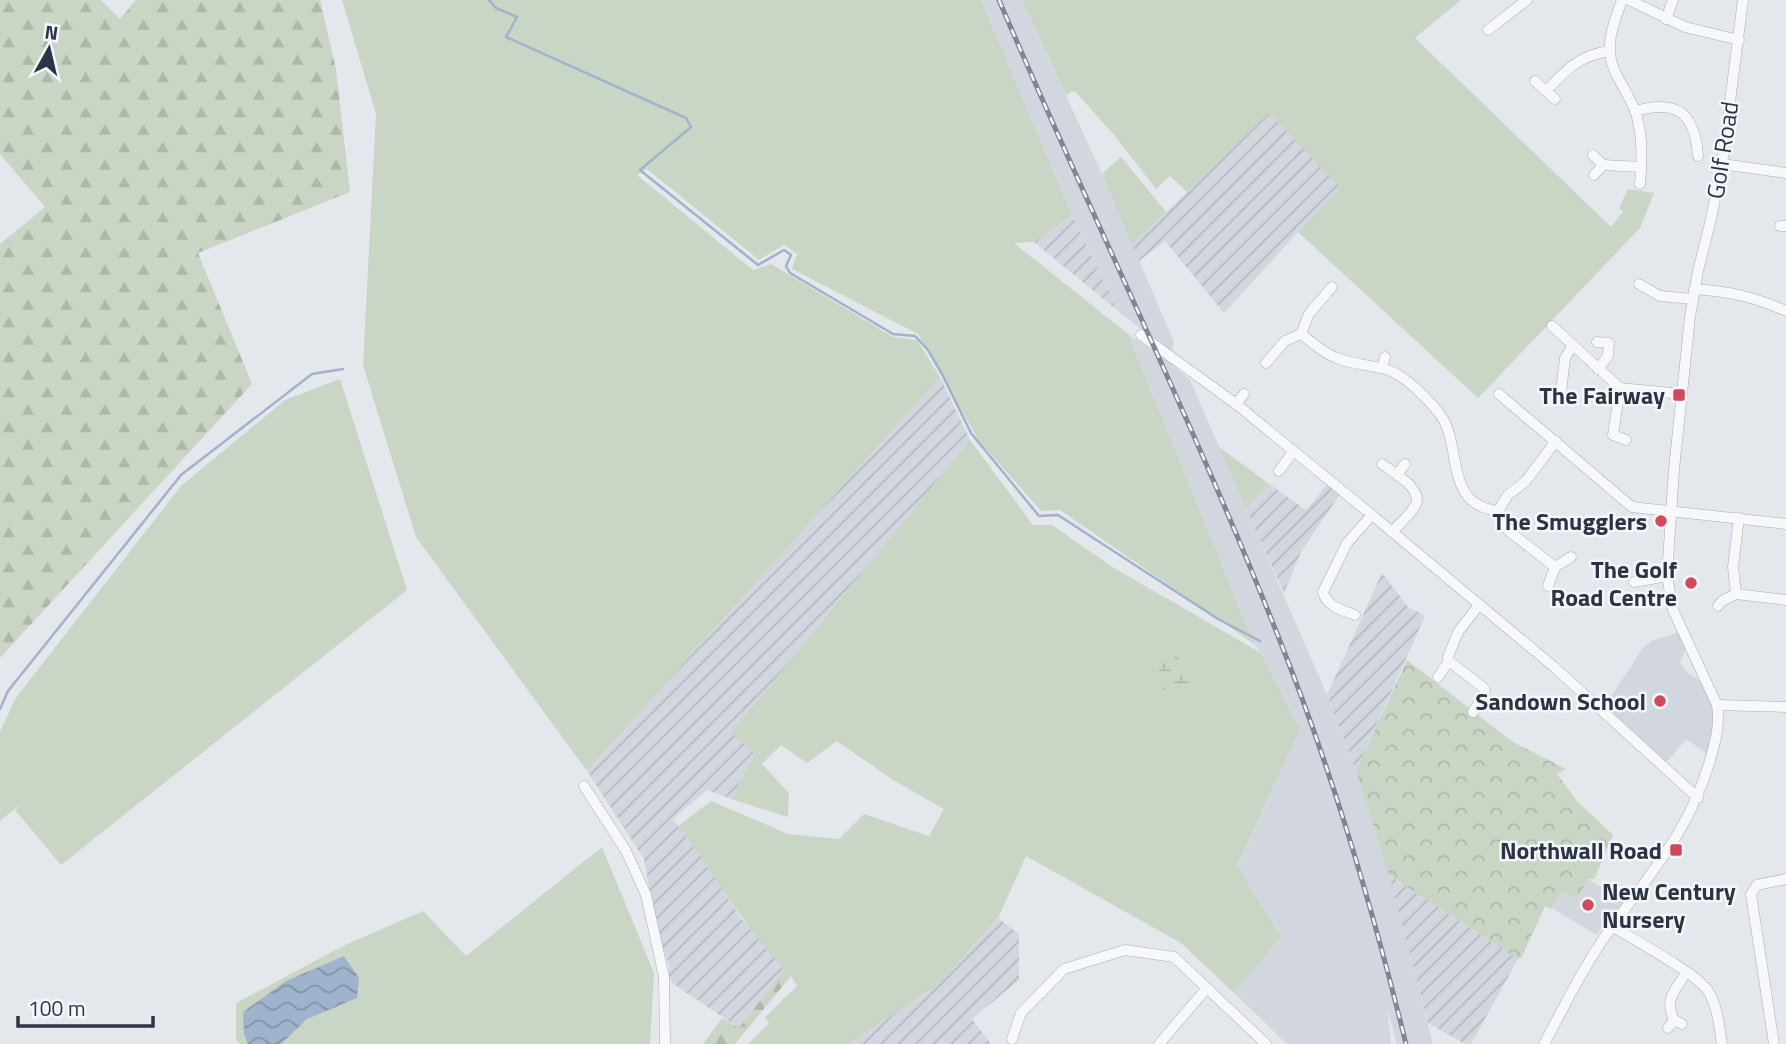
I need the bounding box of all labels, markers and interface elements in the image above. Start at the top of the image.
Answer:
north arrow [14,14,84,84]
text: N [43,16,60,47]
street label: Golf Road [1697,99,1747,201]
place label: The Fairway [1539,377,1665,413]
marker: The Fairway [1671,387,1687,403]
place label: The Smugglers [1493,503,1647,539]
marker: The Smugglers [1653,513,1669,529]
place label: The Golf Road Centre [1551,551,1677,615]
marker: The Golf Road Centre [1683,575,1699,591]
place label: Sandown School [1475,683,1646,719]
marker: Sandown School [1652,693,1668,709]
place label: Northwall Road [1500,832,1662,868]
marker: Northwall Road [1668,842,1684,858]
place label: New Century Nursery [1602,873,1736,937]
marker: New Century Nursery [1580,897,1596,913]
scale bar [18,984,152,1028]
text: 100 m [28,992,85,1024]

